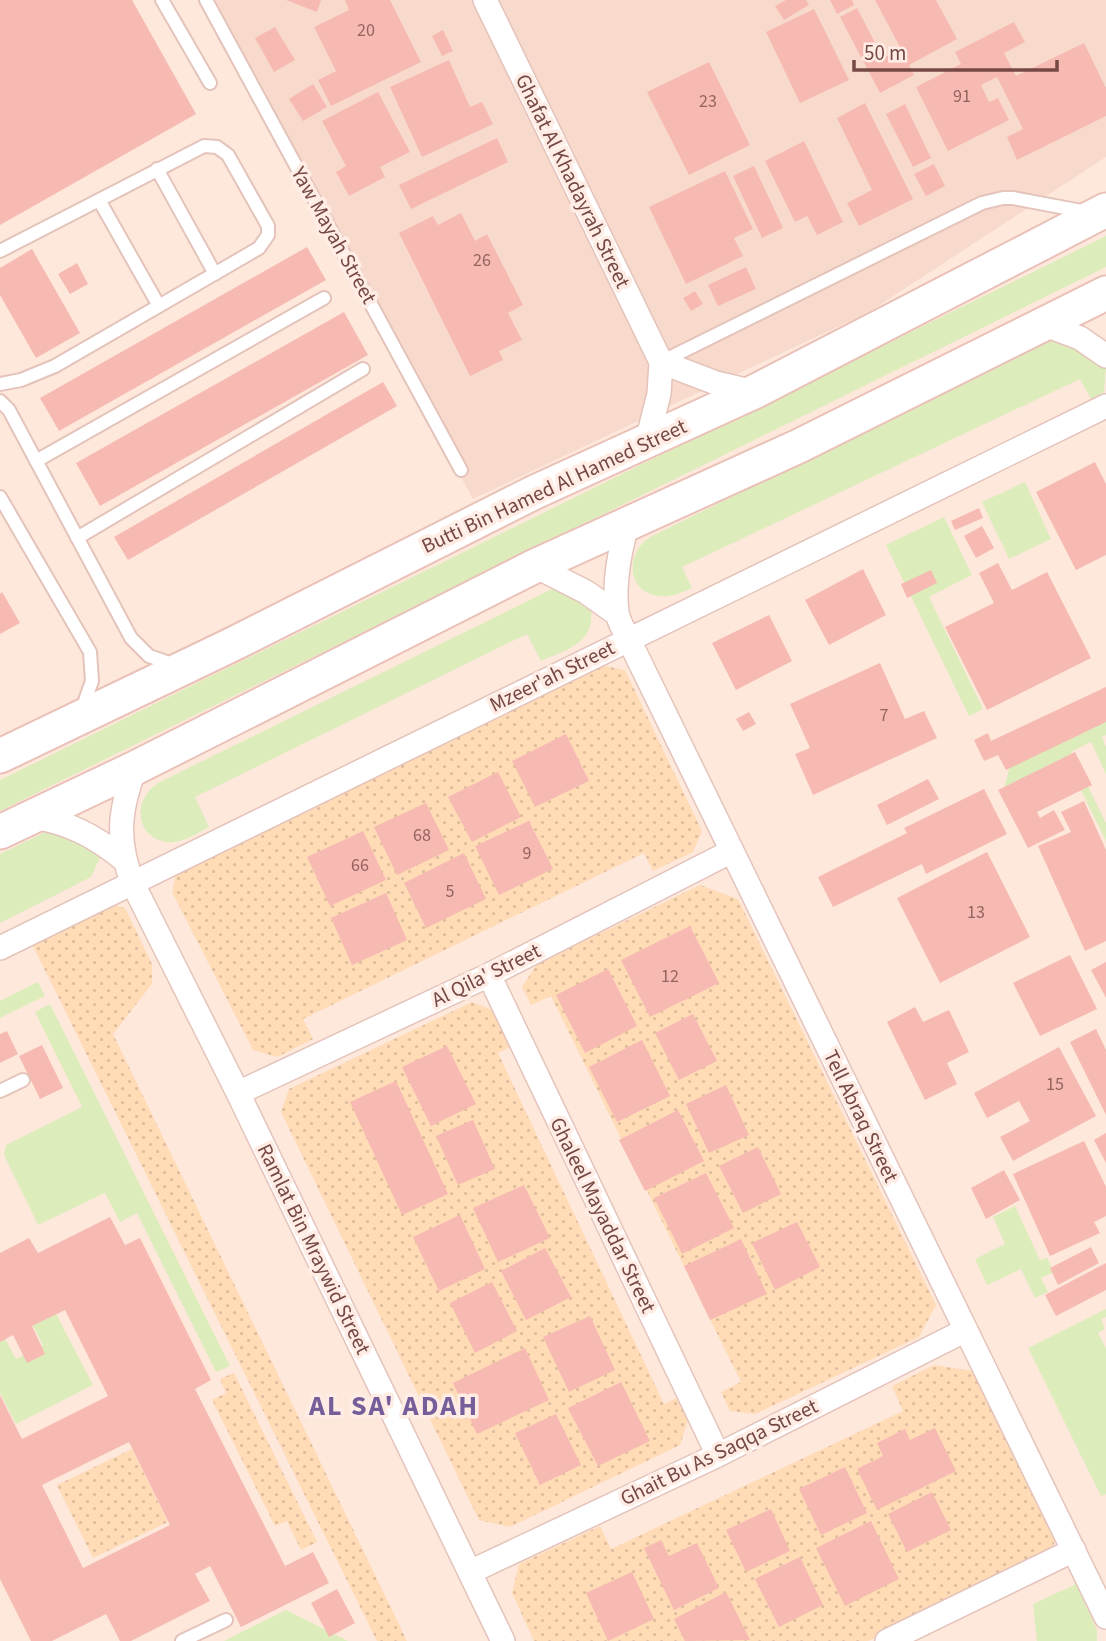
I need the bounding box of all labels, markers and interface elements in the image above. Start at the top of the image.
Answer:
house number: 20 [357,18,375,43]
scale bar [854,28,1057,72]
text: 50 m [864,38,906,68]
street label: Ghafat Al Khadayrah Street [508,69,638,293]
house number: 91 [953,84,971,109]
house number: 23 [699,89,717,114]
street label: Yaw Mayah Street [283,160,384,309]
house number: 26 [473,248,491,273]
street label: Butti Bin Hamed Al Hamed Street [416,411,692,561]
street label: Mzeer'ah Street [484,633,620,719]
house number: 7 [880,703,889,728]
house number: 68 [413,823,431,848]
house number: 9 [523,841,532,866]
house number: 66 [351,853,369,878]
house number: 5 [446,879,455,904]
house number: 13 [967,900,985,925]
street label: Al Qila' Street [426,936,546,1014]
house number: 12 [661,964,679,989]
street label: Tell Abraq Street [816,1045,906,1187]
house number: 15 [1046,1072,1064,1097]
street label: Ghaleel Mayaddar Street [542,1112,664,1318]
street label: Ramlat Bin Mraywid Street [250,1139,378,1359]
district label: AL SA' ADAH [308,1386,479,1426]
street label: Ghait Bu As Saqqa Street [615,1391,823,1513]

